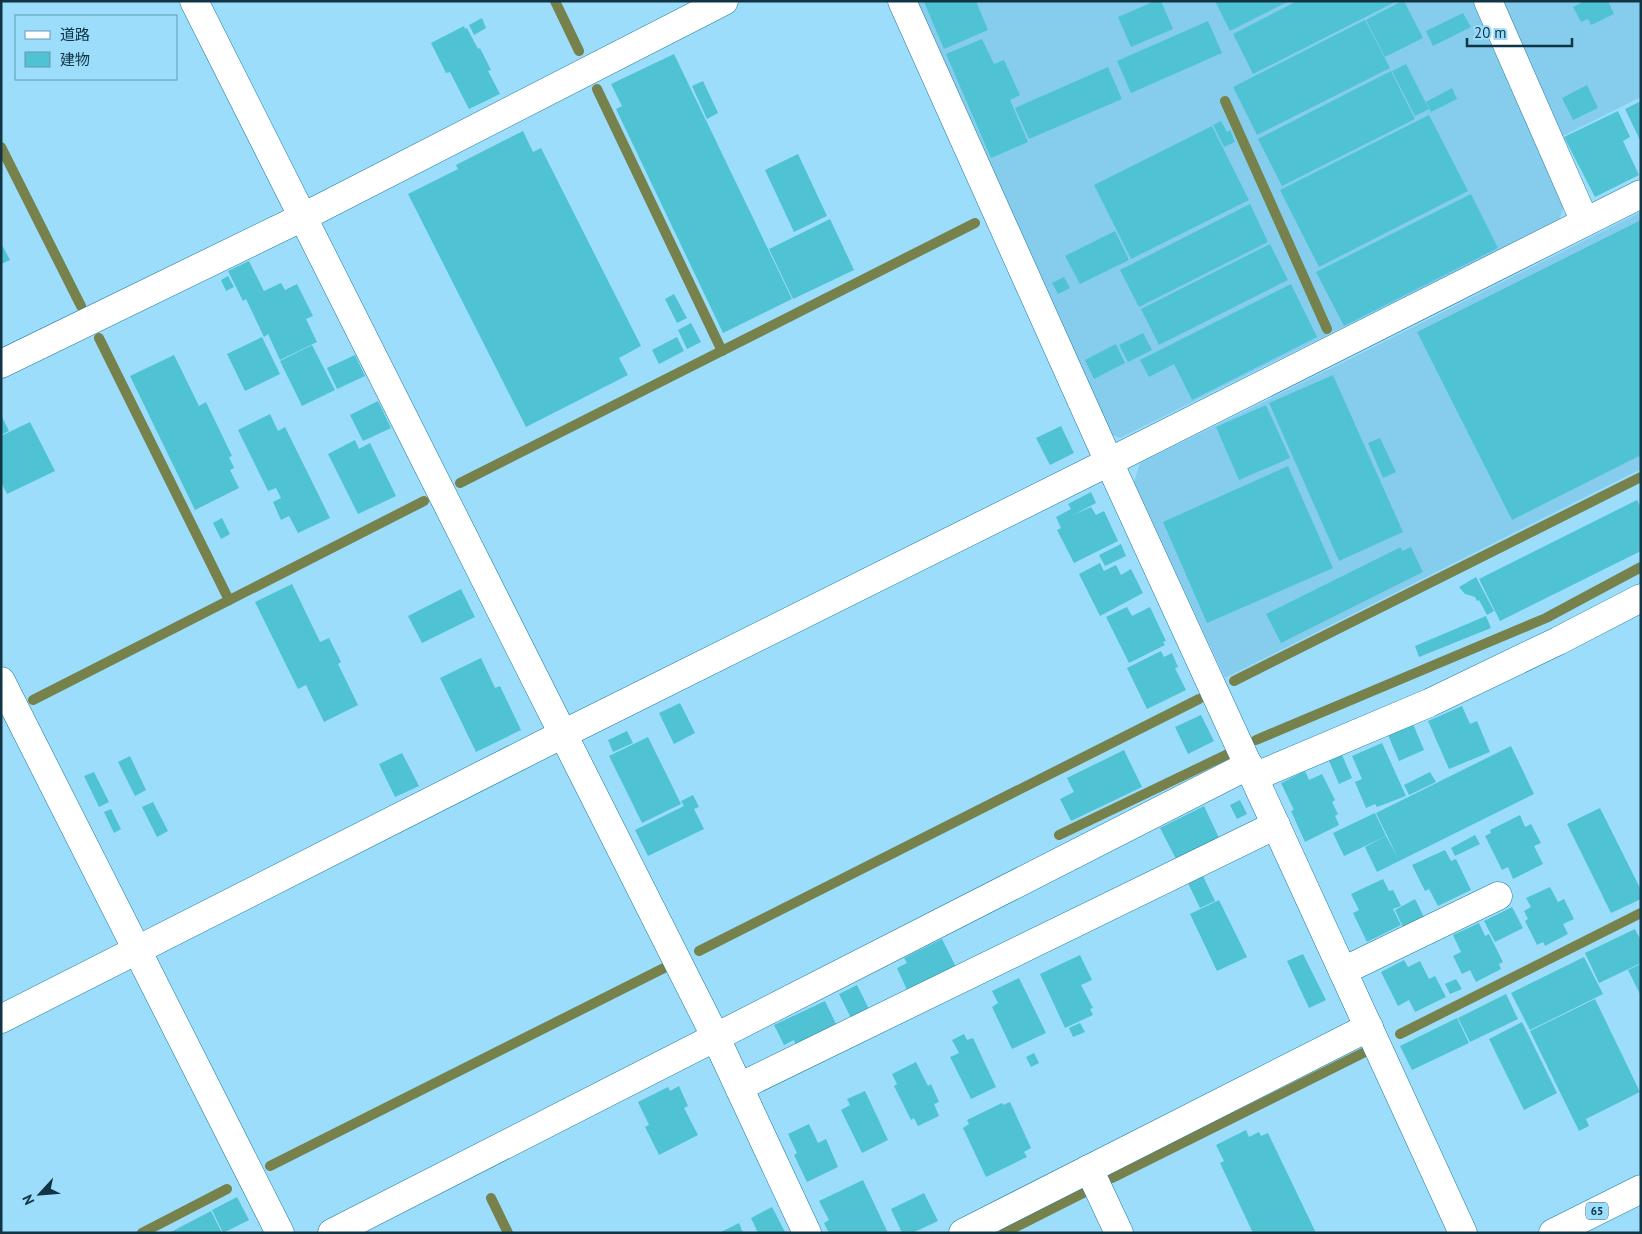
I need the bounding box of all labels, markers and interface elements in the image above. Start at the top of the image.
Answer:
legend [15,15,178,80]
scale bar [1467,15,1572,47]
text: 20 m [1474,23,1507,42]
text: 道路 [60,25,90,44]
text: 建物 [60,50,90,69]
north arrow [15,1169,65,1219]
text: N [18,1192,38,1208]
road number: 65 [1586,1202,1608,1220]

